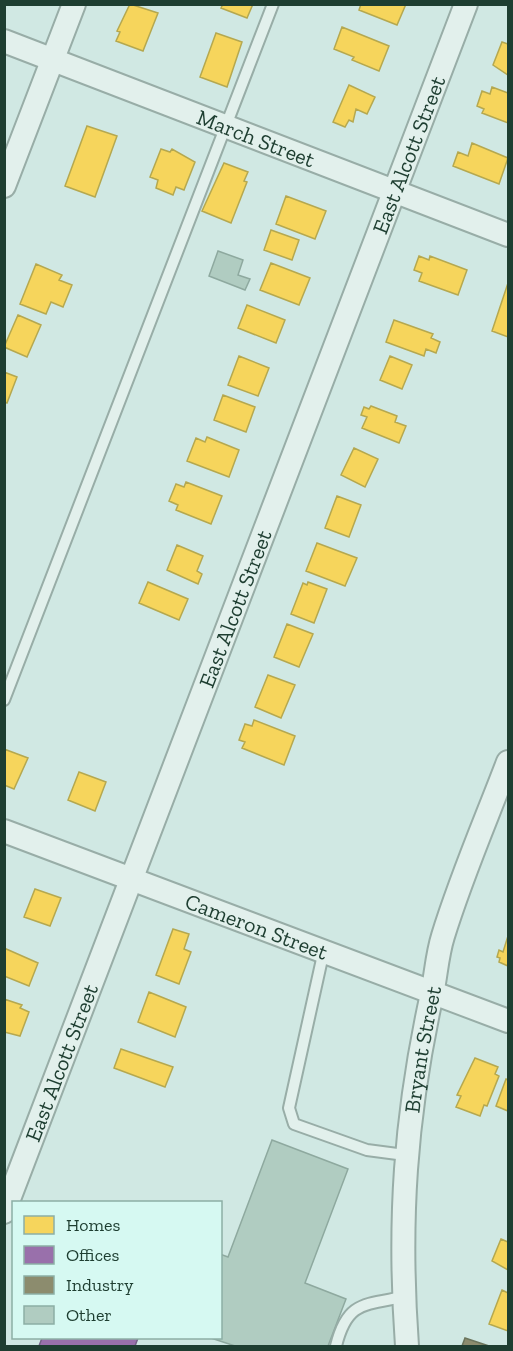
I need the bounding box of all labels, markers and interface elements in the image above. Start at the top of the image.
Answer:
street label: East Alcott Street [366,71,451,237]
street label: March Street [193,103,320,173]
street label: East Alcott Street [192,525,277,691]
street label: Cameron Street [182,887,333,966]
street label: East Alcott Street [19,979,104,1145]
street label: Bryant Street [398,983,447,1114]
legend [12,1201,222,1339]
text: Homes [66,1214,120,1236]
text: Offices [66,1244,119,1266]
text: Industry [66,1274,134,1296]
text: Other [66,1304,112,1326]

